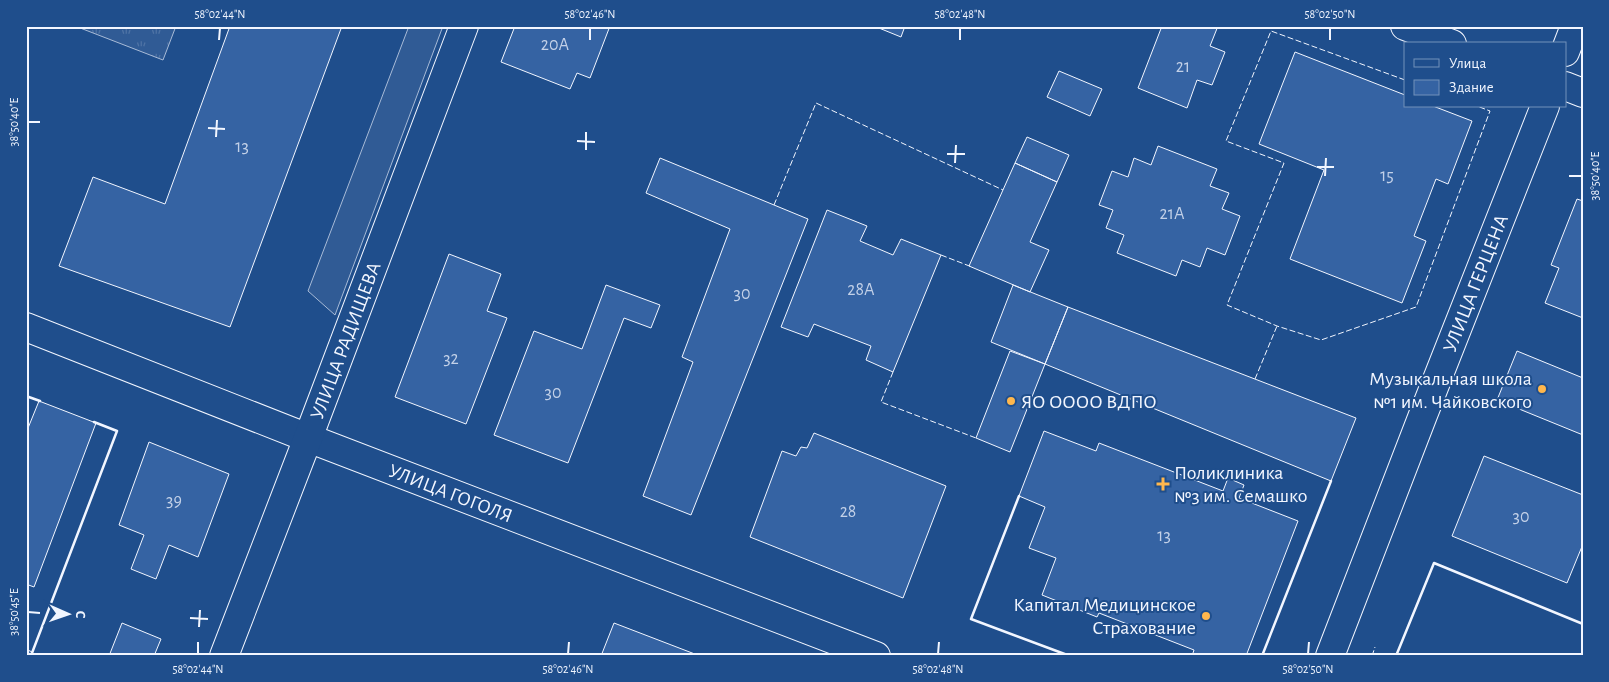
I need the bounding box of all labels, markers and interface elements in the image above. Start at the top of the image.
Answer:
text: 58°02'44"N [194,8,246,20]
text: 58°02'46"N [565,8,615,20]
text: 58°02'48"N [934,8,986,20]
text: 58°02'50"N [1305,8,1355,20]
house number: 20А [541,36,570,54]
legend [1404,42,1566,108]
text: Улица [1449,56,1486,71]
house number: 21 [1176,58,1190,76]
text: Здание [1449,80,1494,95]
text: 38°50'40"E [8,97,20,146]
house number: 13 [235,138,249,156]
text: 38°50'40"E [1589,151,1601,200]
house number: 15 [1380,167,1394,185]
house number: 21А [1160,205,1185,223]
street label: УЛИЦА ГЕРЦЕНА [1440,212,1512,355]
street label: УЛИЦА РАДИЩЕВА [307,259,385,422]
house number: 28А [847,281,875,299]
house number: 30 [734,285,750,303]
house number: 32 [443,350,459,368]
place label: Музыкальная школа №1 им. Чайковского [1369,369,1532,412]
marker: Музыкальная школа №1 им. Чайковского [1536,383,1548,395]
house number: 30 [545,384,561,402]
place label: ЯО ОООО ВДПО [1021,392,1157,412]
marker: ЯО ОООО ВДПО [1005,395,1017,407]
street label: УЛИЦА ГОГОЛЯ [386,461,515,527]
place label: Поликлиника №3 им. Семашко [1174,463,1307,506]
marker: Поликлиника №3 им. Семашко [1156,477,1170,491]
house number: 39 [166,492,182,510]
house number: 28 [840,503,856,521]
house number: 30 [1513,508,1529,526]
house number: 13 [1157,527,1171,545]
text: 38°50'45"E [8,588,20,636]
north arrow [42,590,92,640]
place label: Капитал Медицинское Страхование [1013,595,1196,638]
text: С [73,610,87,619]
marker: Капитал Медицинское Страхование [1200,610,1212,622]
text: 58°02'44"N [172,663,224,675]
text: 58°02'46"N [543,663,593,675]
text: 58°02'48"N [912,663,964,675]
text: 58°02'50"N [1283,663,1333,675]

